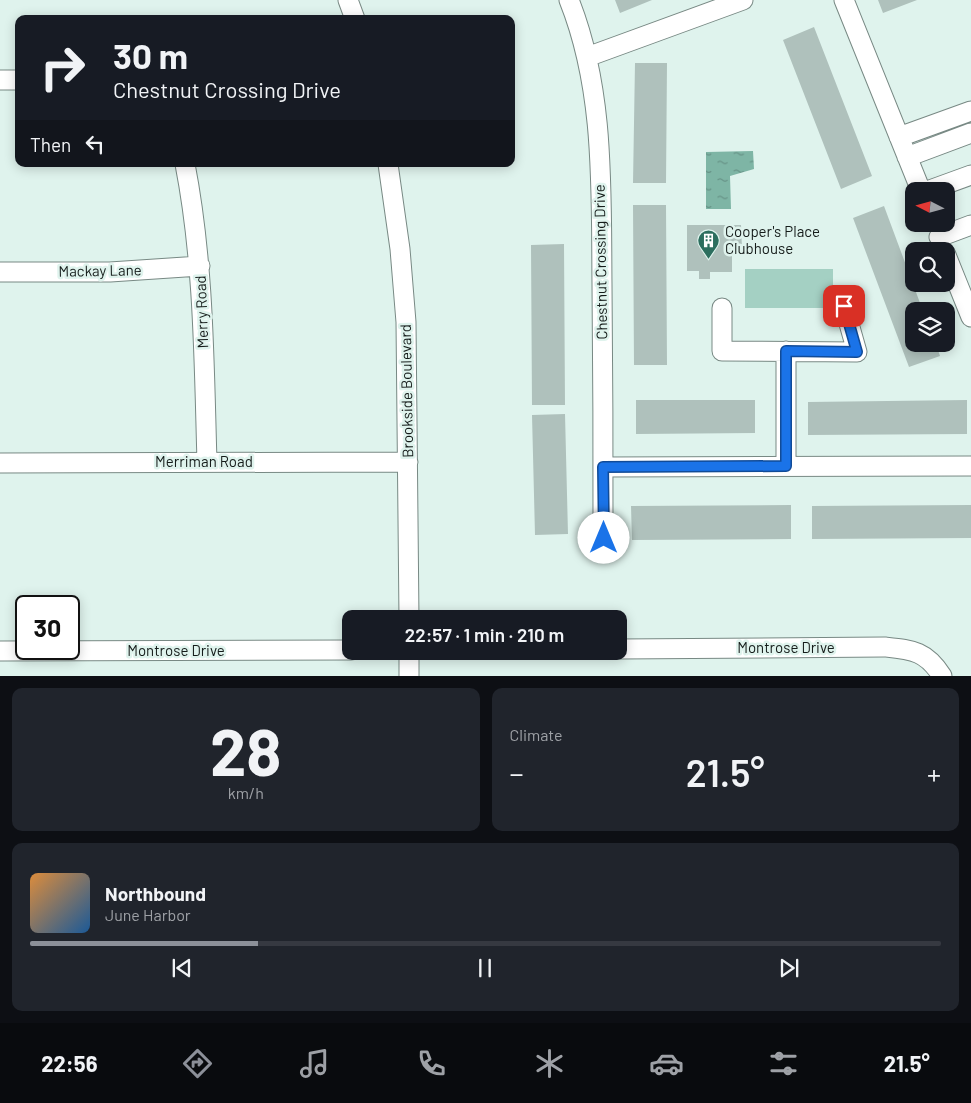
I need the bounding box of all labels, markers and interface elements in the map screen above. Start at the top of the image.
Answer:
text: 30 m [113,34,188,76]
icon: right [30,35,95,100]
text: Chestnut Crossing Drive [113,76,341,102]
icon: left [81,130,109,158]
text: Then [30,133,71,156]
north arrow [905,182,955,232]
map controls [905,182,955,352]
street label: Chestnut Crossing Drive [590,184,610,340]
place label: Cooper's Place Clubhouse [725,222,820,257]
building icon: Cooper's Place Clubhouse [697,229,721,260]
button: search [905,242,955,292]
street label: Mackay Lane [58,260,142,280]
street label: Merry Road [191,275,211,349]
pin [823,285,865,327]
icon: arrive [830,292,858,320]
button: layers [905,302,955,352]
street label: Brookside Boulevard [396,324,416,458]
street label: Merriman Road [155,452,253,470]
position arrow [577,511,629,563]
speed limit sign: 30 [15,595,80,660]
text: 22:57 · 1 min · 210 m [405,623,564,646]
street label: Montrose Drive [737,638,835,656]
street label: Montrose Drive [127,641,225,659]
text: 28 [210,711,282,789]
text: Climate [510,725,562,744]
text: 21.5° [686,749,765,795]
text: − [510,756,524,790]
text: + [927,756,941,790]
text: km/h [228,783,264,802]
text: Northbound [105,882,206,905]
text: June Harbor [105,905,191,924]
icon: previous [168,954,196,982]
icon: pause [471,954,499,982]
icon: next [775,954,803,982]
icon: directions [180,1046,215,1081]
icon: music [297,1046,332,1081]
icon: phone [414,1046,449,1081]
icon: climate [532,1046,567,1081]
icon: car [649,1046,684,1081]
icon: filters [766,1046,801,1081]
text: 22:56 [41,1050,97,1076]
text: 21.5° [884,1050,930,1076]

